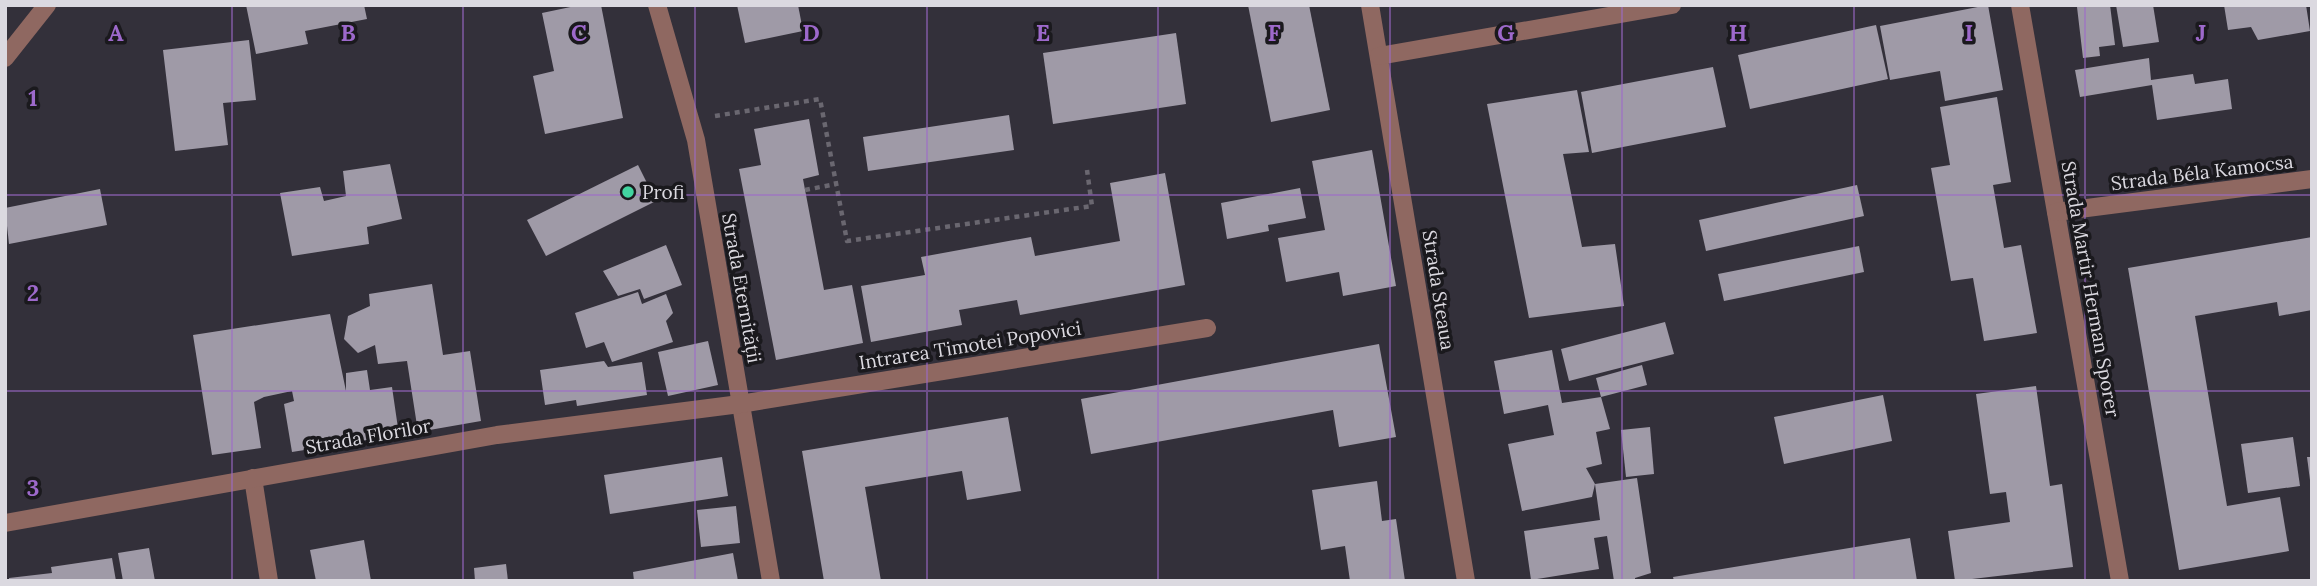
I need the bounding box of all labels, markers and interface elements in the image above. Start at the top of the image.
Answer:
text: A [108,18,124,47]
text: B [340,18,356,47]
text: C [571,18,587,47]
text: D [802,18,820,47]
text: E [1036,18,1050,47]
text: F [1267,18,1281,47]
text: G [1497,18,1515,47]
text: H [1729,18,1747,47]
text: I [1965,18,1973,47]
text: J [2196,18,2206,47]
text: 1 [28,83,38,112]
street label: Strada Béla Kamocsa [2109,149,2295,195]
street label: Strada Martir Herman Sporer [2057,159,2125,420]
place label: Profi [642,180,685,204]
marker: Profi [620,184,636,200]
street label: Strada Eternității [717,211,767,365]
street label: Strada Steaua [1418,228,1460,352]
text: 2 [27,278,39,307]
street label: Intrarea Timotei Popovici [857,316,1083,374]
street label: Strada Florilor [303,413,433,459]
text: 3 [27,473,39,502]

